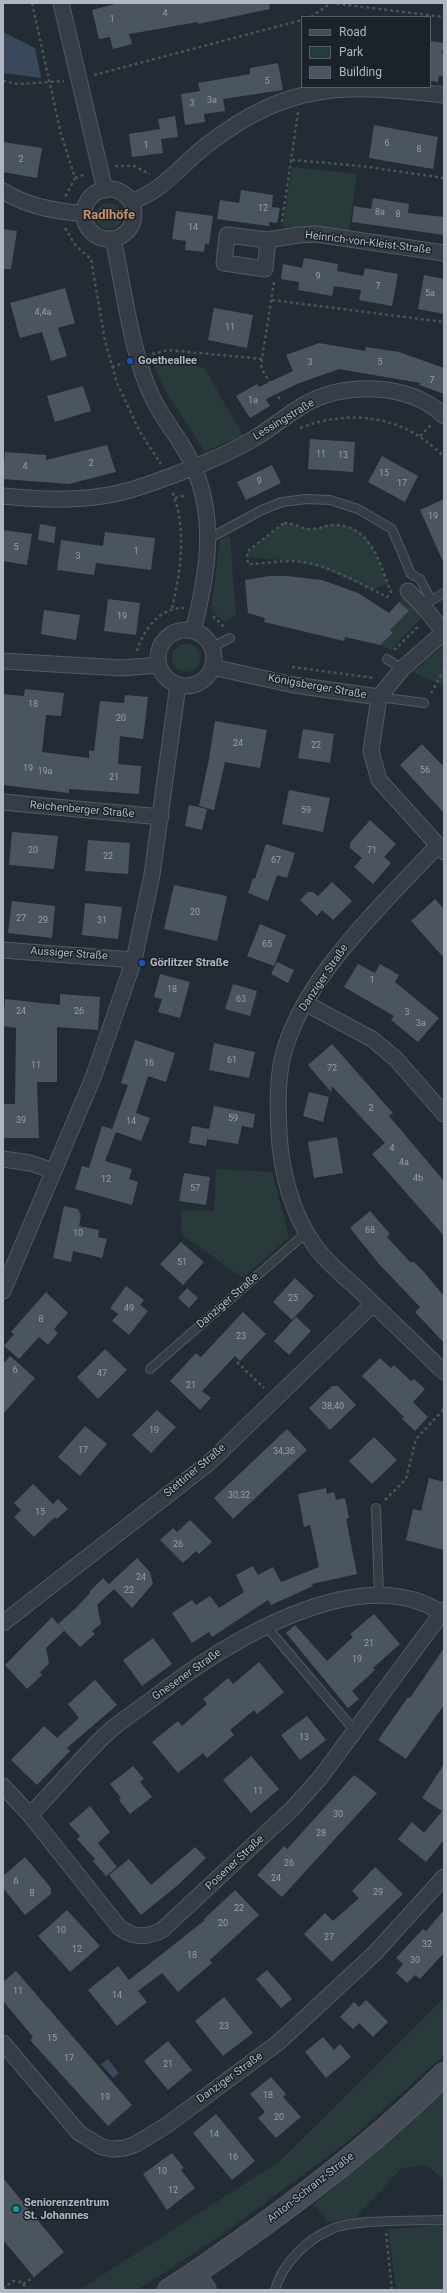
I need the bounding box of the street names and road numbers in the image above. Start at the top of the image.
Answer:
street label: Heinrich-von-Kleist-Straße [304,229,432,257]
street label: Lessingstraße [251,397,317,443]
street label: Königsberger Straße [267,672,367,702]
street label: Reichenberger Straße [29,799,135,821]
street label: Danziger Straße [297,942,351,1014]
street label: Aussiger Straße [30,945,108,963]
street label: Danziger Straße [194,1270,262,1332]
street label: Stettiner Straße [162,1441,228,1501]
street label: Gnesener Straße [150,1646,224,1704]
street label: Posener Straße [203,1833,267,1893]
street label: Danziger Straße [195,2050,265,2106]
street label: Anton-Schranz-Straße [265,2150,357,2226]

